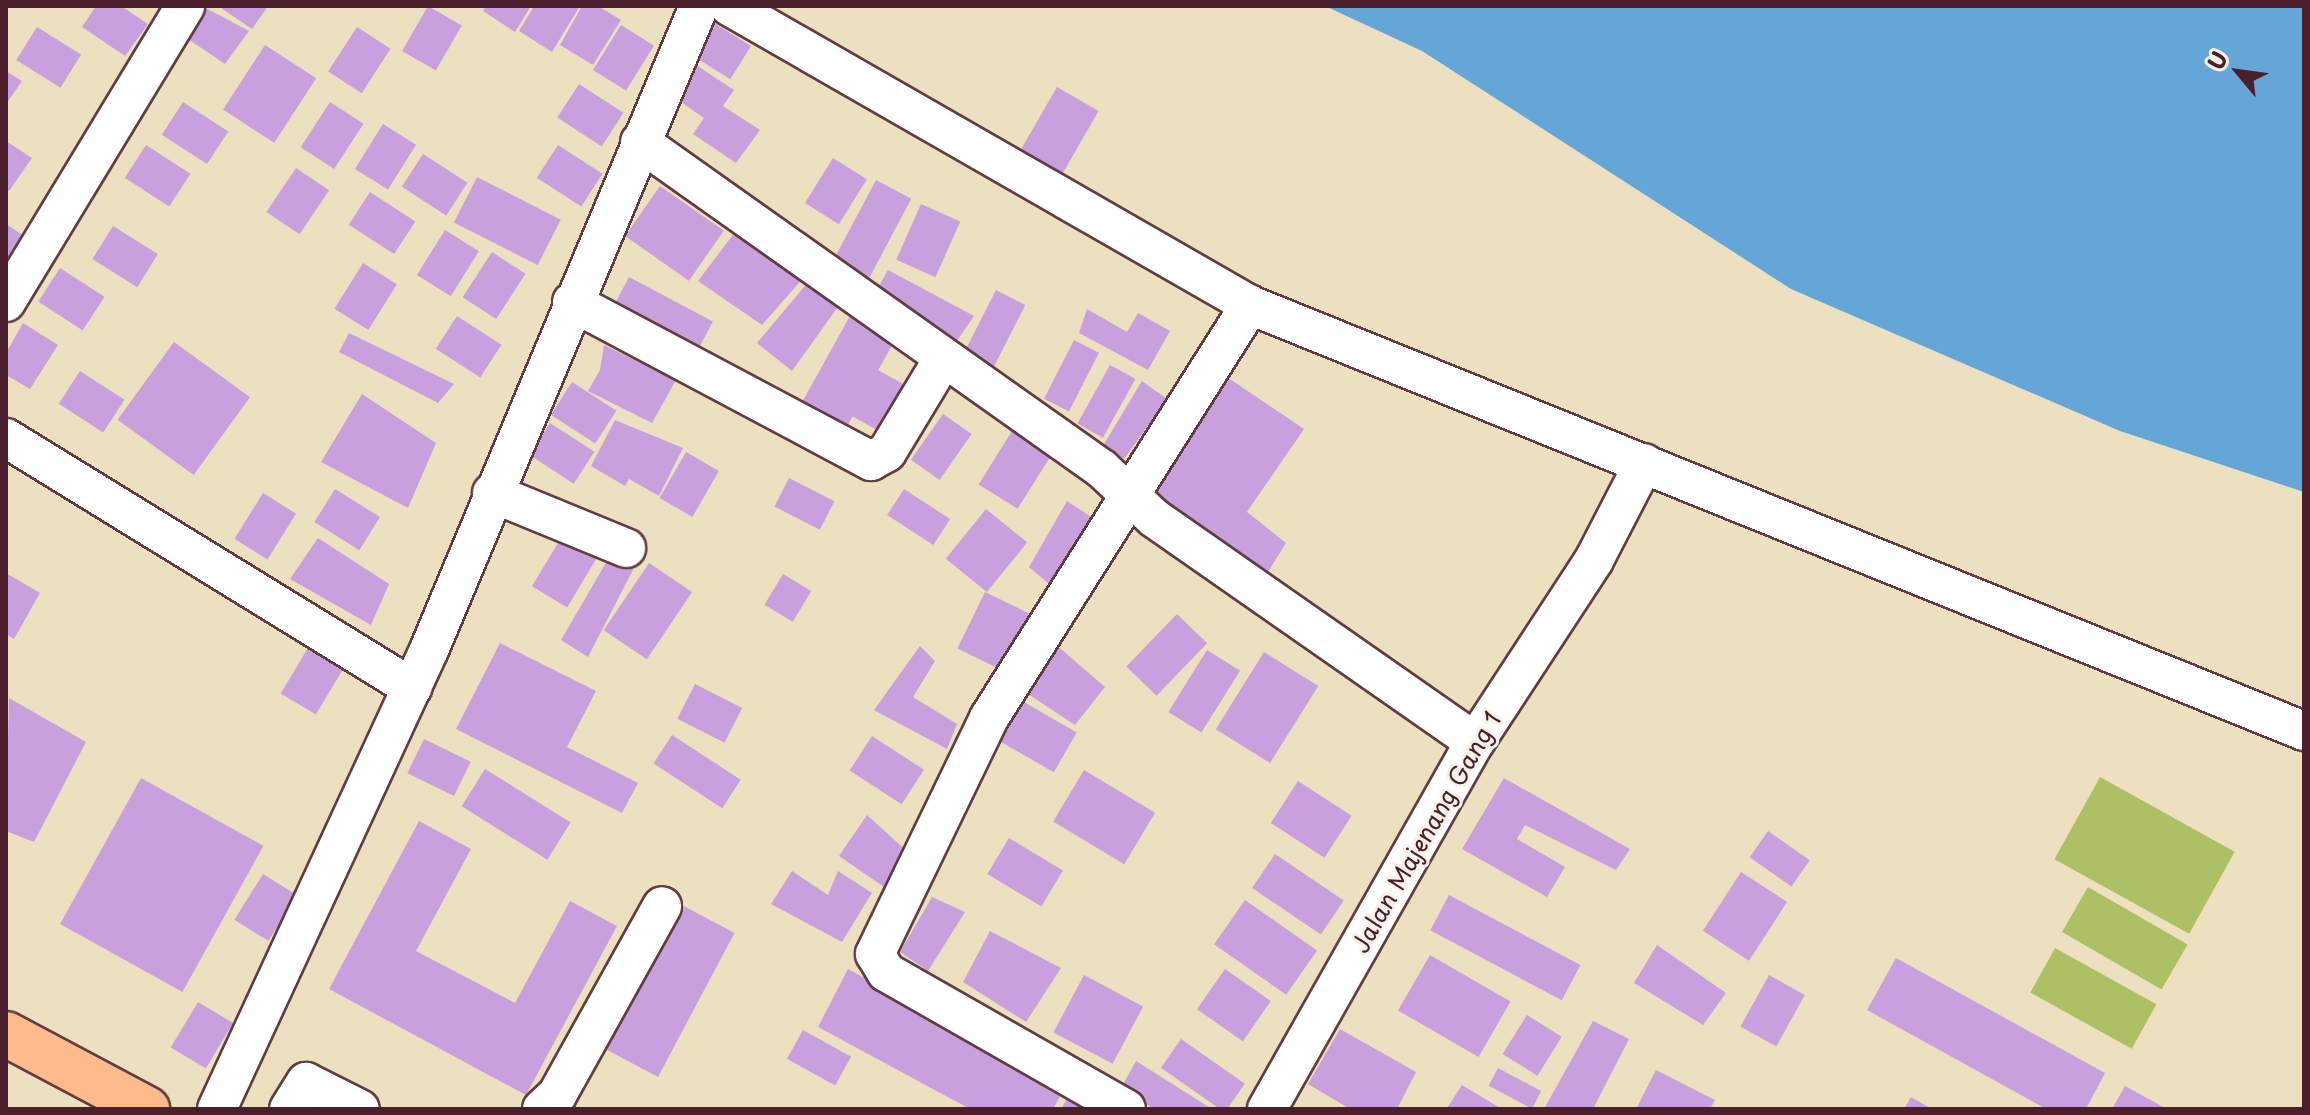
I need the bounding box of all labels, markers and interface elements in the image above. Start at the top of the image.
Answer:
north arrow [2198,32,2278,112]
text: U [2198,45,2235,75]
street label: Jalan Majenang Gang 1 [1345,705,1507,959]

